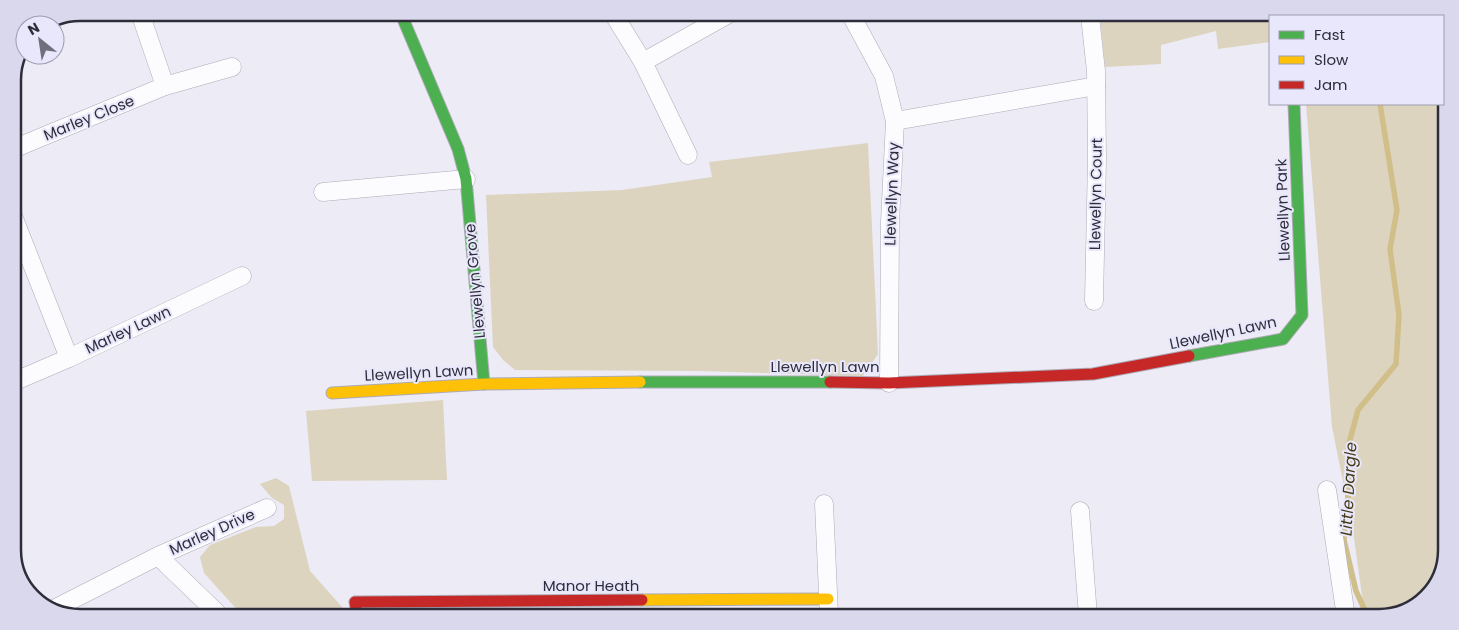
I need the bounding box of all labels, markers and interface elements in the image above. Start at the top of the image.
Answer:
north arrow [15,15,65,65]
legend [1269,15,1444,105]
text: N [24,17,43,40]
text: Fast [1314,24,1345,45]
text: Slow [1314,49,1349,70]
text: Jam [1314,74,1348,95]
street label: Marley Close [40,90,137,145]
street label: Llewellyn Court [1084,138,1107,250]
street label: Llewellyn Way [879,141,904,246]
street label: Llewellyn Park [1270,158,1295,262]
street label: Llewellyn Grove [459,223,490,339]
street label: Marley Lawn [81,300,174,359]
street label: Llewellyn Lawn [1167,311,1278,354]
street label: Llewellyn Lawn [770,356,880,377]
street label: Llewellyn Lawn [364,359,474,386]
water label: Little Dargle [1335,441,1362,537]
street label: Marley Drive [166,503,258,560]
street label: Manor Heath [543,575,639,596]

